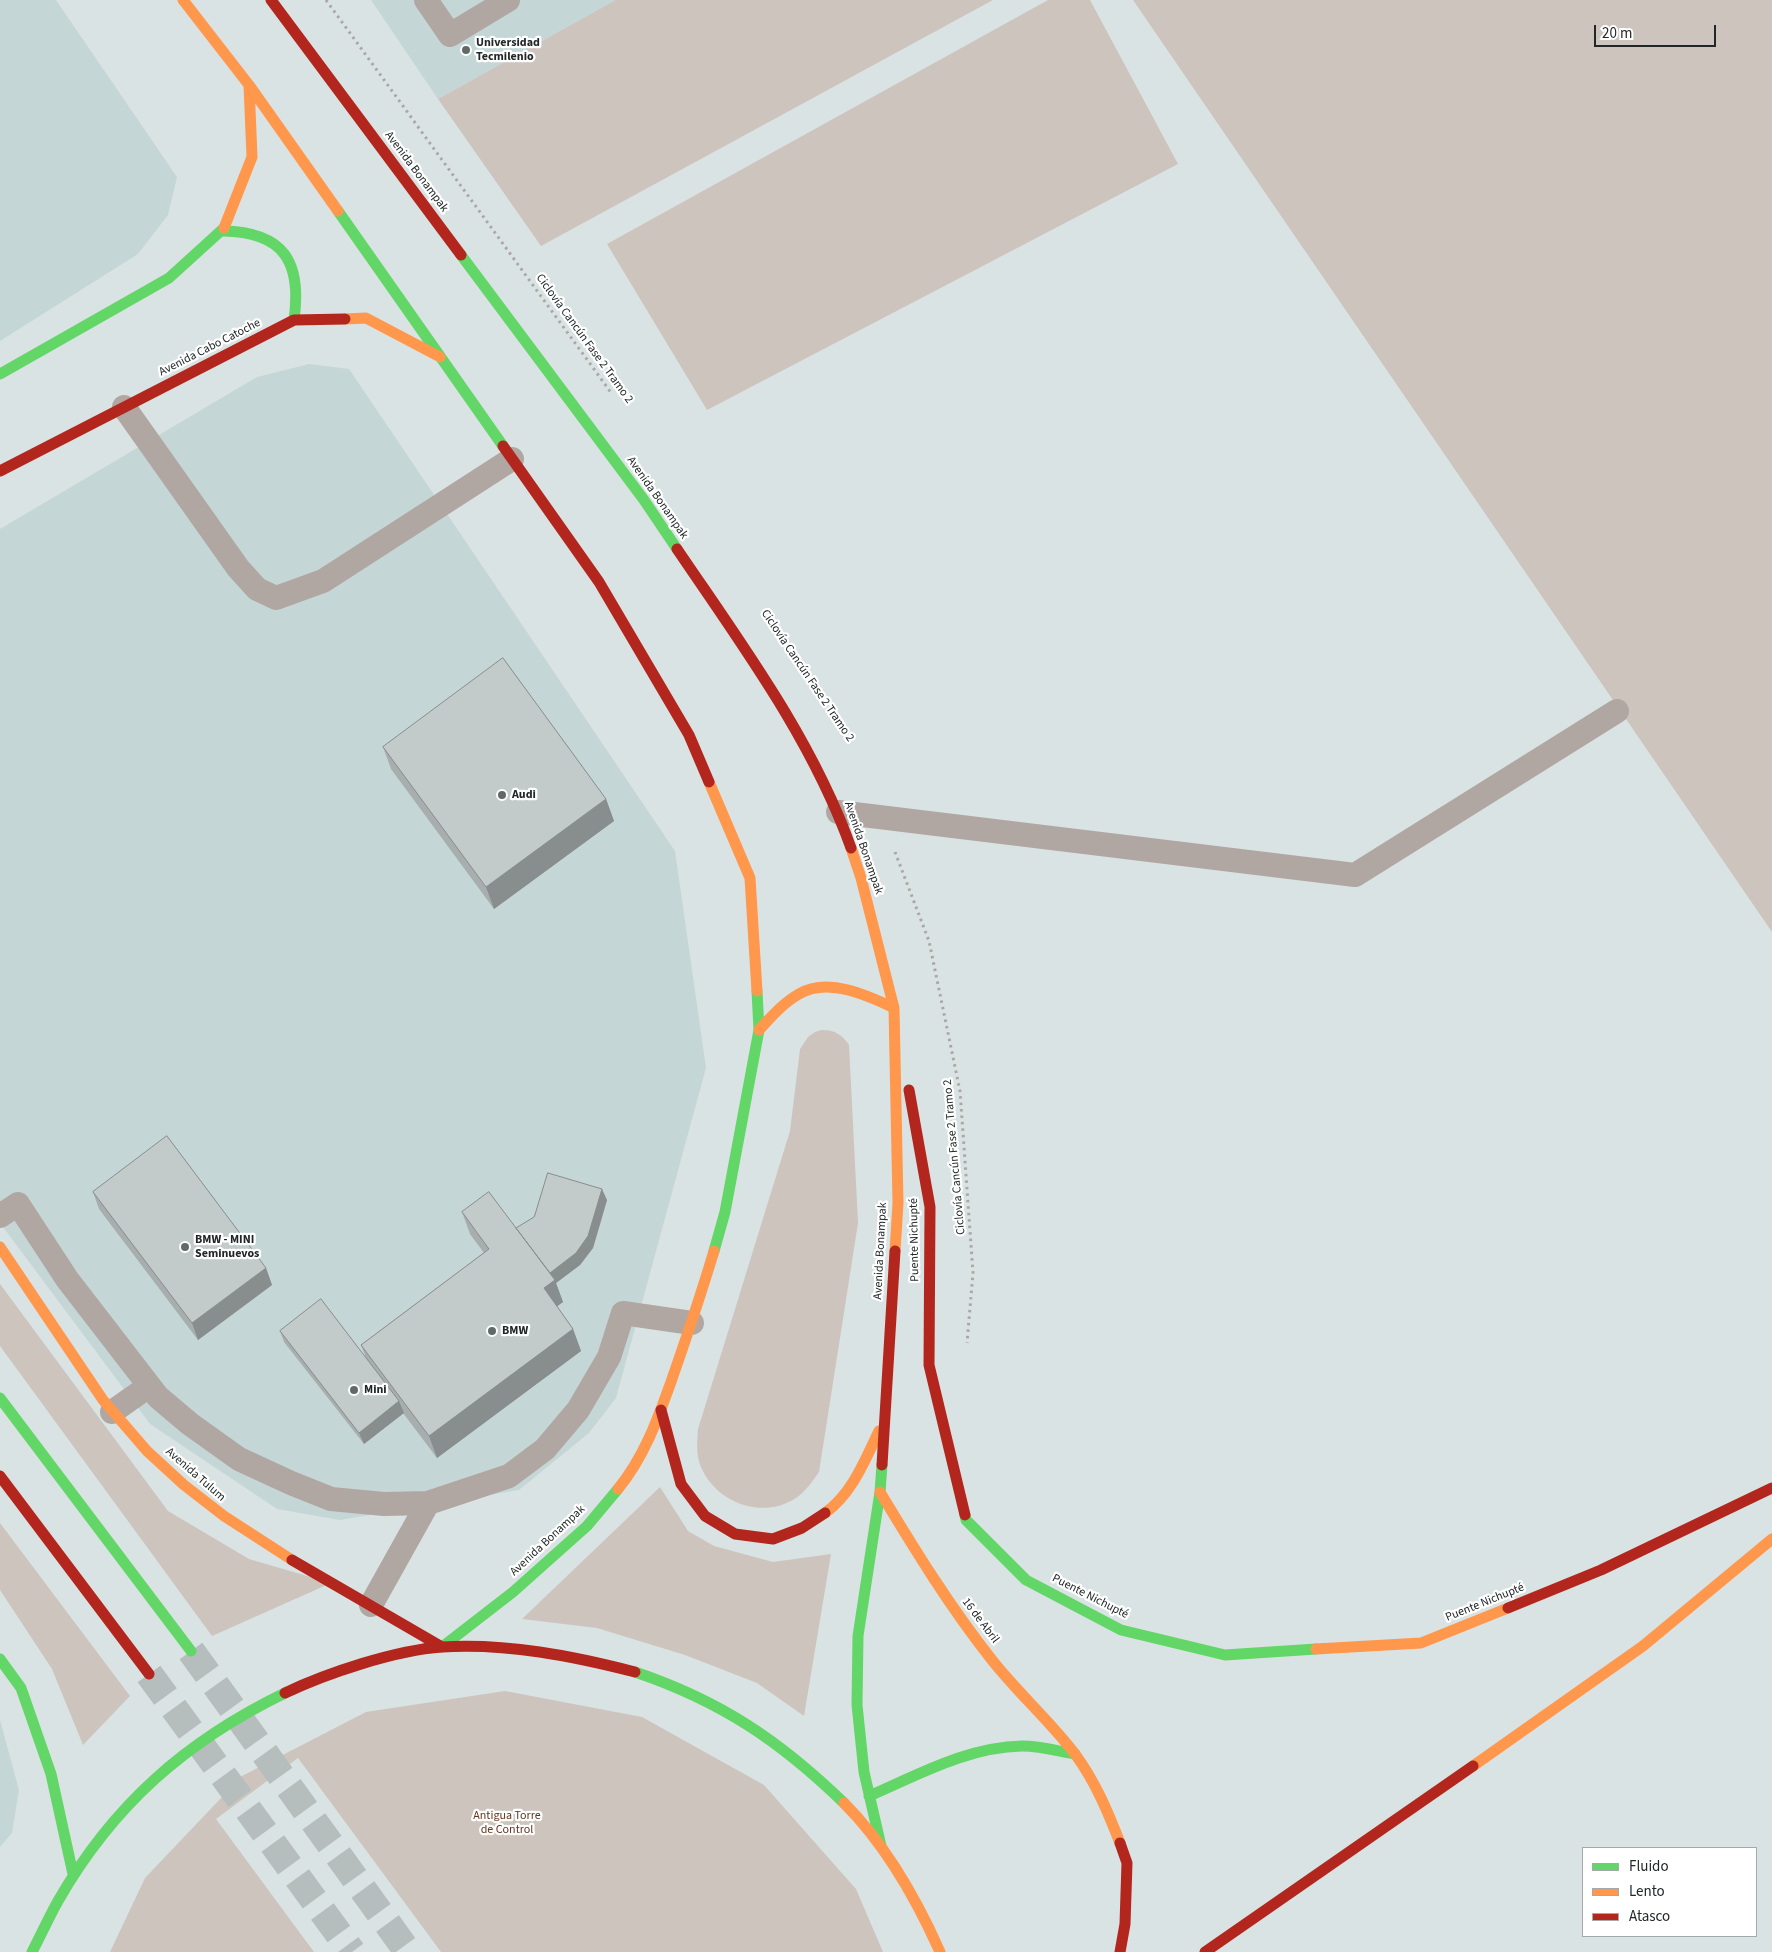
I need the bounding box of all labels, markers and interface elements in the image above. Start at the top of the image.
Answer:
scale bar [1597,15,1720,47]
text: 20 m [1602,23,1632,44]
place label: Universidad Tecmilenio [476,36,540,64]
marker: Universidad Tecmilenio [460,44,472,56]
street label: Avenida Bonampak [381,129,451,215]
street label: Ciclovía Cancún Fase 2 Tramo 2 [532,272,636,406]
street label: Avenida Cabo Catoche [157,316,263,380]
street label: Avenida Bonampak [623,454,691,542]
street label: Ciclovía Cancún Fase 2 Tramo 2 [757,607,857,745]
place label: Audi [512,788,536,802]
marker: Audi [496,789,508,801]
street label: Avenida Bonampak [840,800,886,896]
street label: Ciclovía Cancún Fase 2 Tramo 2 [941,1079,969,1235]
street label: Puente Nichupté [907,1198,923,1282]
street label: Avenida Bonampak [871,1202,891,1300]
place label: BMW - MINI Seminuevos [195,1233,259,1261]
marker: BMW - MINI Seminuevos [179,1241,191,1253]
place label: BMW [502,1324,528,1338]
marker: BMW [486,1325,498,1337]
place label: Mini [364,1383,387,1397]
marker: Mini [348,1384,360,1396]
street label: Avenida Tulum [162,1445,228,1505]
street label: Avenida Bonampak [508,1503,588,1579]
street label: Puente Nichupté [1049,1572,1131,1622]
street label: Puente Nichupté [1444,1581,1526,1625]
street label: 16 de Abril [958,1596,1002,1646]
park label: Antigua Torre de Control [473,1809,541,1837]
legend [1582,1847,1757,1937]
text: Fluido [1629,1856,1669,1877]
text: Lento [1629,1881,1665,1902]
text: Atasco [1629,1906,1670,1927]

